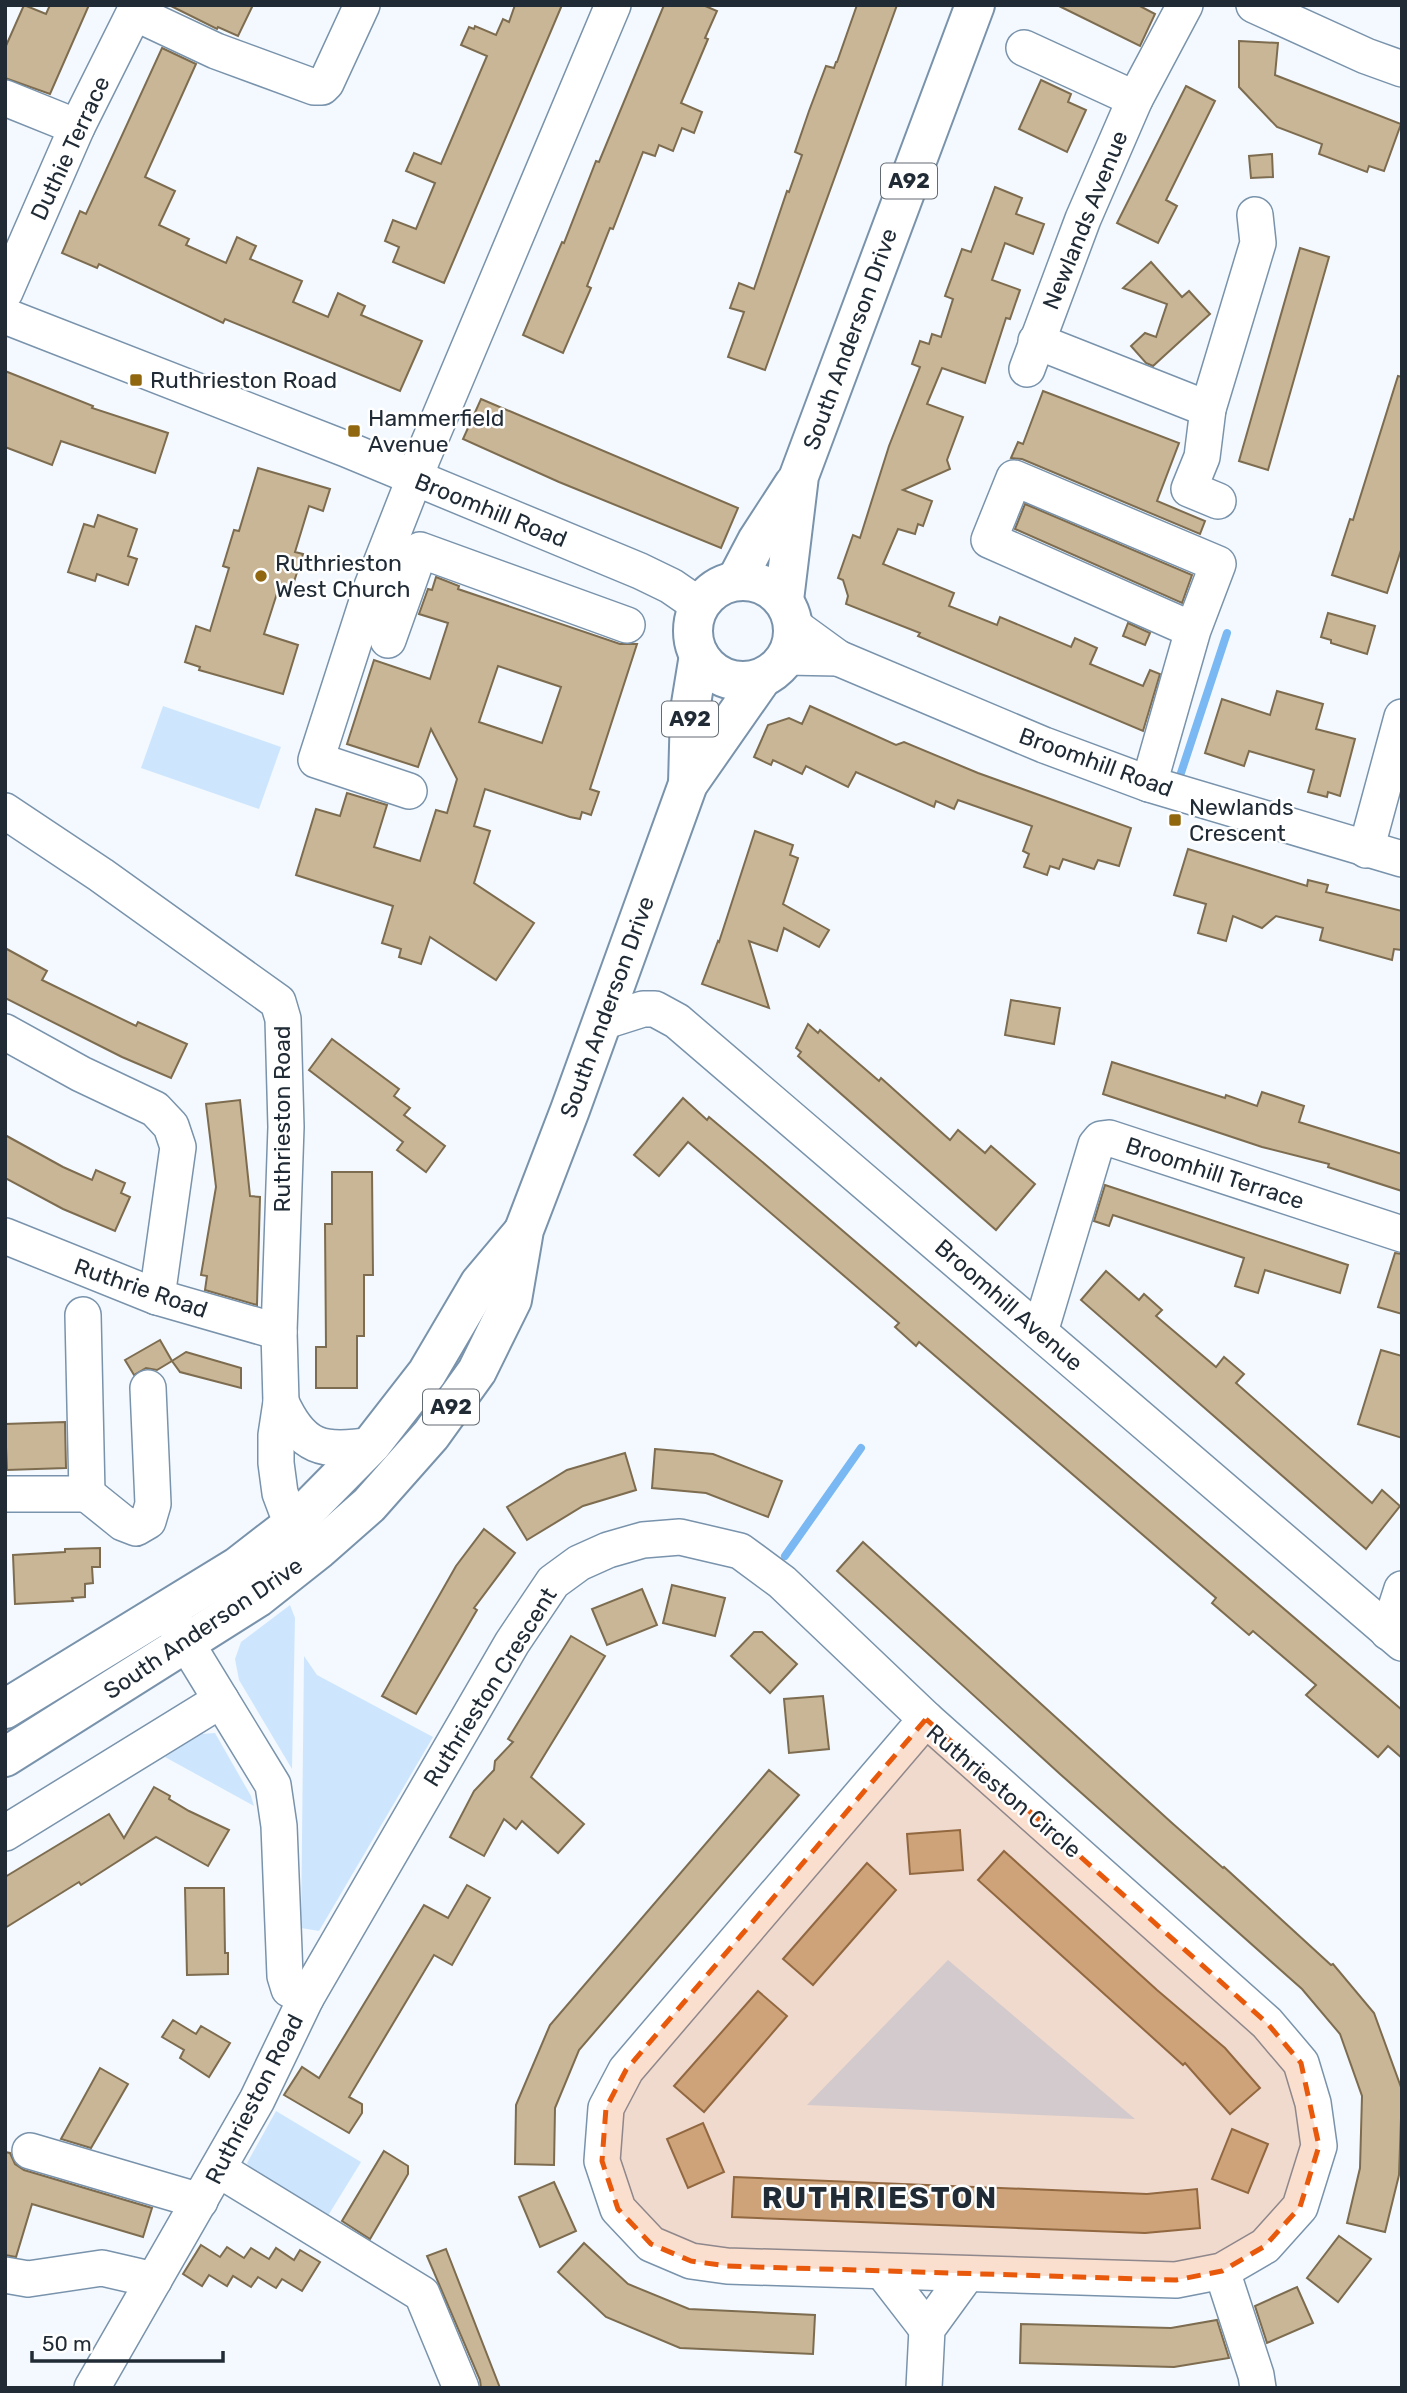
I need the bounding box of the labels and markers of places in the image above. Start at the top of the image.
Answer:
place label: Ruthrieston Road [150,366,337,394]
marker: Ruthrieston Road [128,372,144,388]
place label: Hammerfield Avenue [368,404,504,458]
marker: Hammerfield Avenue [346,423,362,439]
place label: Ruthrieston West Church [275,549,411,603]
marker: Ruthrieston West Church [253,568,269,584]
place label: Newlands Crescent [1189,793,1294,847]
marker: Newlands Crescent [1167,812,1183,828]

